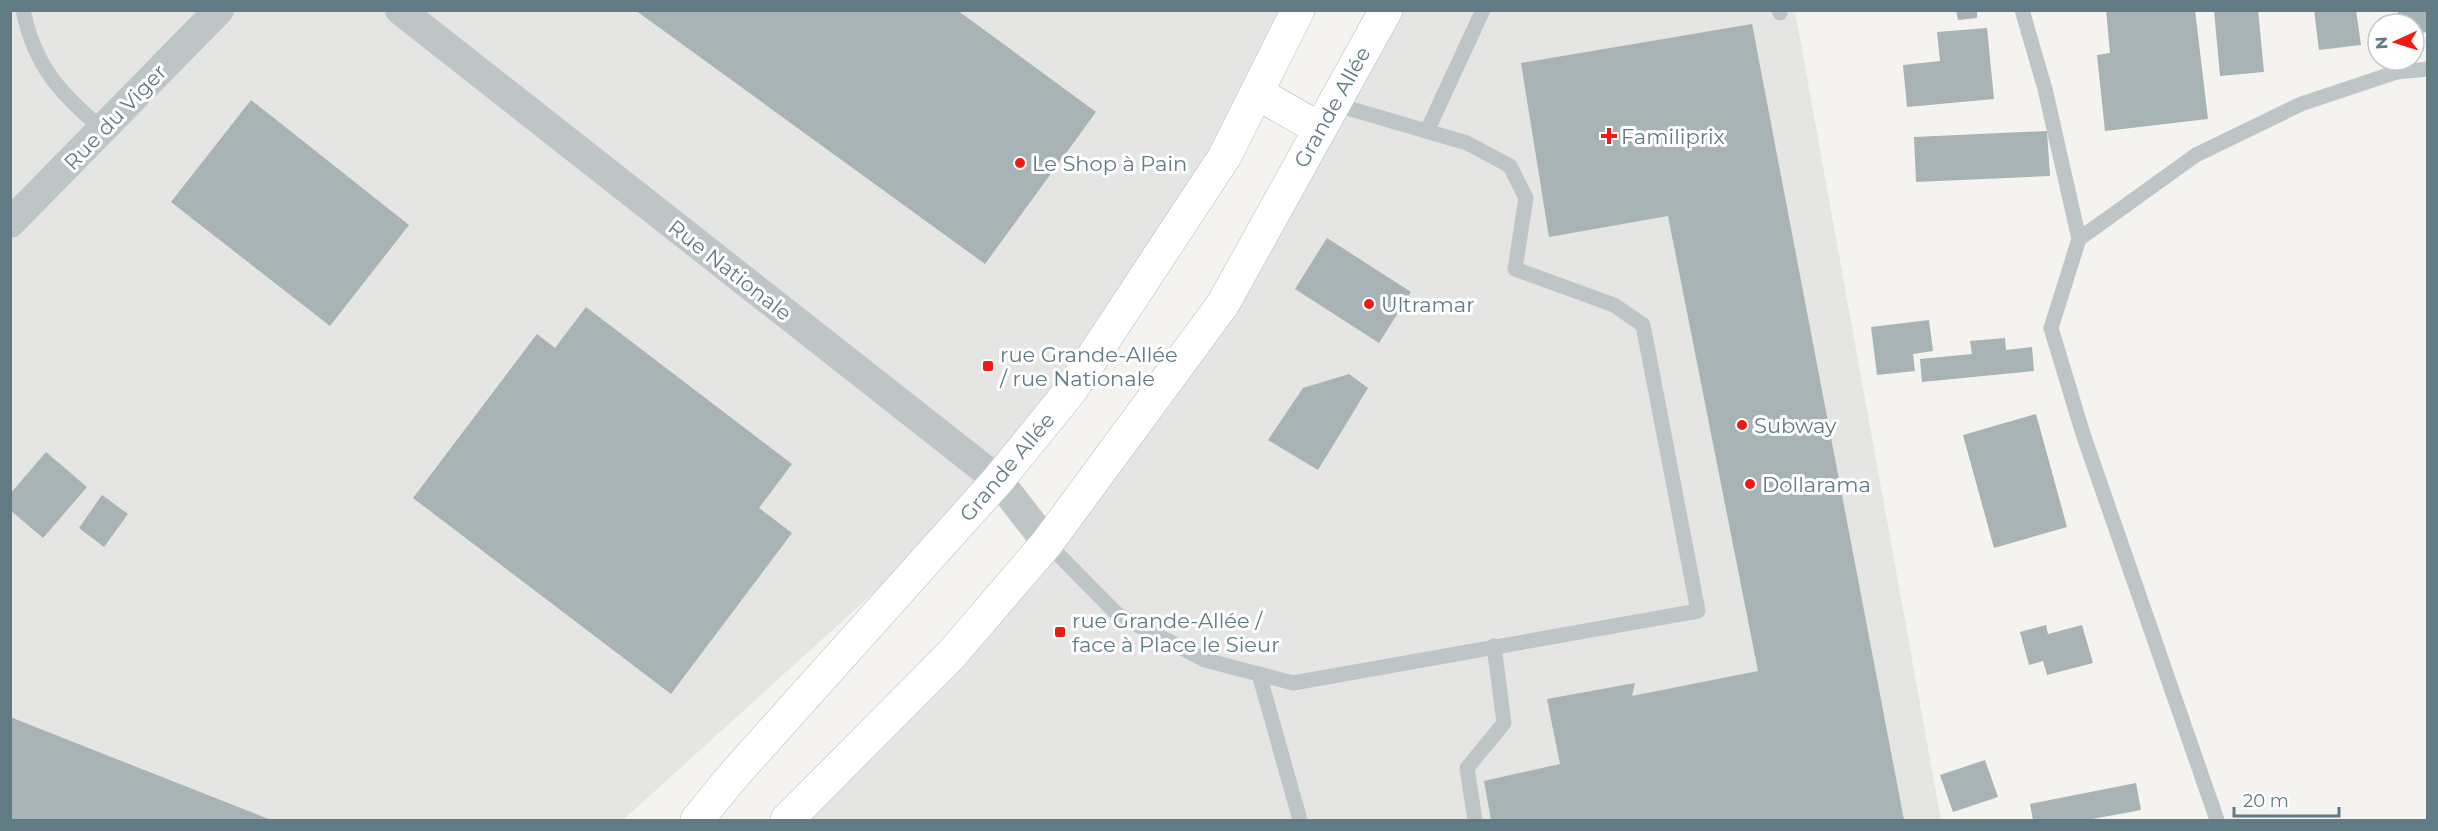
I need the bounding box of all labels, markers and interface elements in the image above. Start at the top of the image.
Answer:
north arrow [2366,12,2426,72]
text: N [2372,36,2391,50]
street label: Grande Allée [1288,42,1376,172]
street label: Rue du Viger [59,59,171,175]
place label: Familiprix [1621,124,1725,149]
marker: Familiprix [1602,129,1616,143]
place label: Le Shop à Pain [1032,151,1187,176]
marker: Le Shop à Pain [1013,156,1027,170]
street label: Rue Nationale [664,214,796,326]
place label: Ultramar [1381,292,1475,317]
marker: Ultramar [1362,297,1376,311]
place label: rue Grande-Allée / rue Nationale [999,342,1178,391]
marker: rue Grande-Allée / rue Nationale [981,359,995,373]
street label: Grande Allée [954,407,1060,527]
place label: Subway [1754,413,1837,438]
marker: Subway [1735,418,1749,432]
place label: Dollarama [1762,472,1871,497]
marker: Dollarama [1743,477,1757,491]
place label: rue Grande-Allée / face à Place le Sieur [1072,608,1280,657]
marker: rue Grande-Allée / face à Place le Sieur [1053,625,1067,639]
scale bar [2234,780,2339,818]
text: 20 m [2243,790,2289,812]

